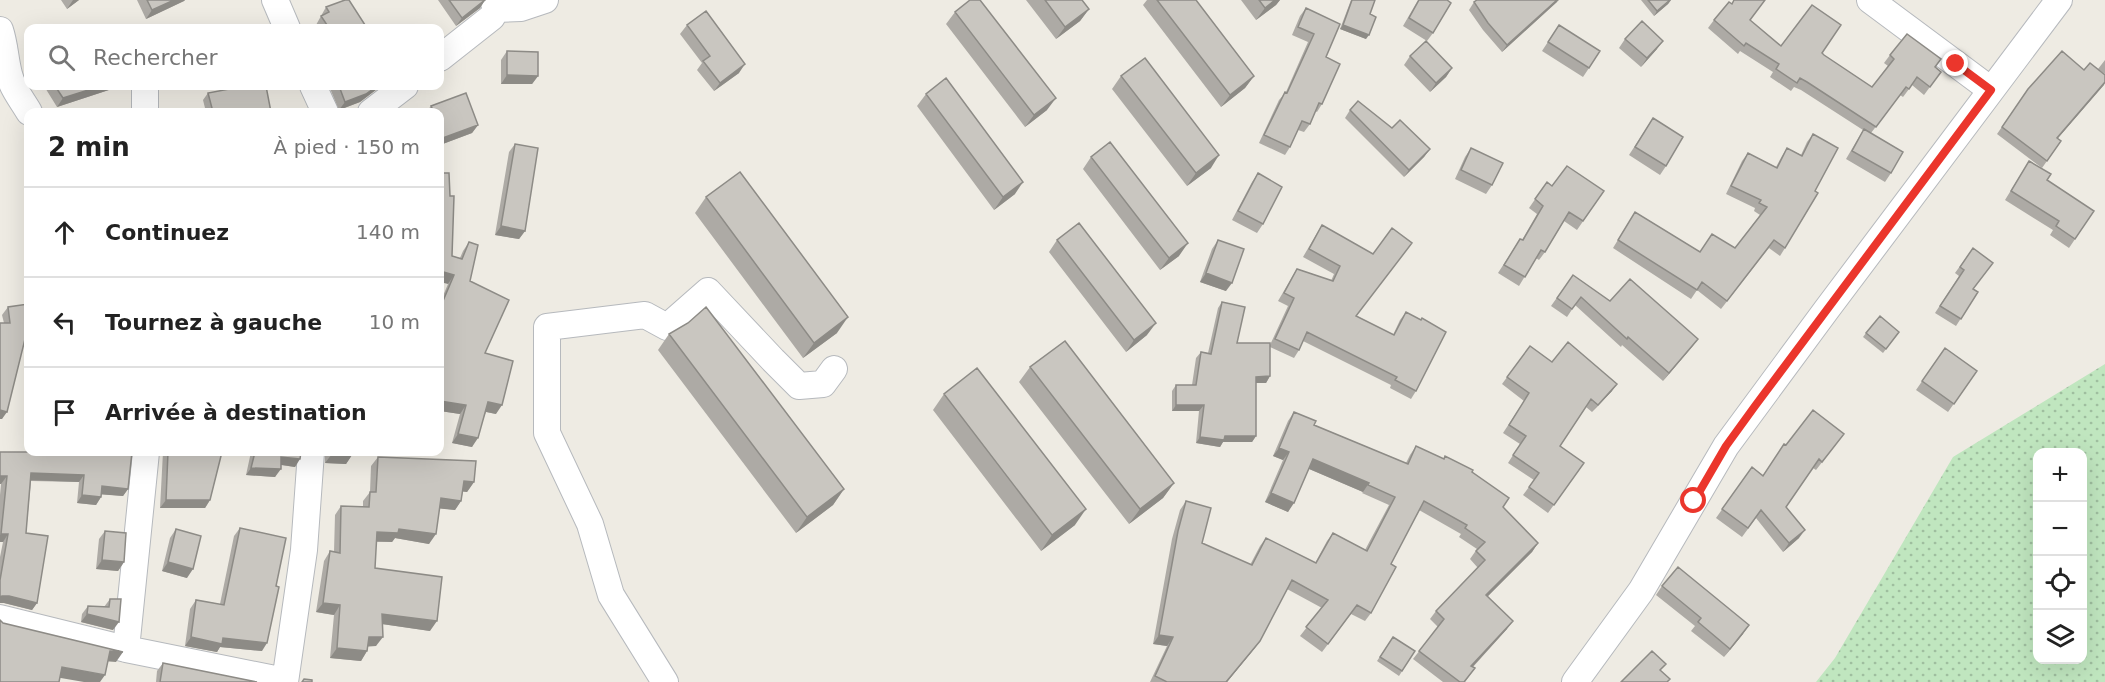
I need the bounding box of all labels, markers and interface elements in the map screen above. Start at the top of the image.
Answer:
search box [24,24,444,90]
icon: search [45,41,78,74]
text: Rechercher [93,45,218,70]
route end [1942,50,1968,76]
text: 2 min [48,132,130,162]
text: À pied · 150 m [274,135,420,159]
icon: ahead [48,216,81,249]
text: Continuez [105,220,229,245]
text: 140 m [356,220,420,244]
icon: left [48,306,81,339]
text: Tournez à gauche [105,310,322,335]
text: 10 m [369,310,420,334]
icon: arrive [48,396,81,429]
text: Arrivée à destination [105,400,367,425]
map controls [2033,448,2087,664]
button: + [2033,448,2087,502]
route start [1680,487,1706,513]
button: − [2033,502,2087,556]
button: locate [2033,556,2087,610]
button: layers [2033,610,2087,664]

